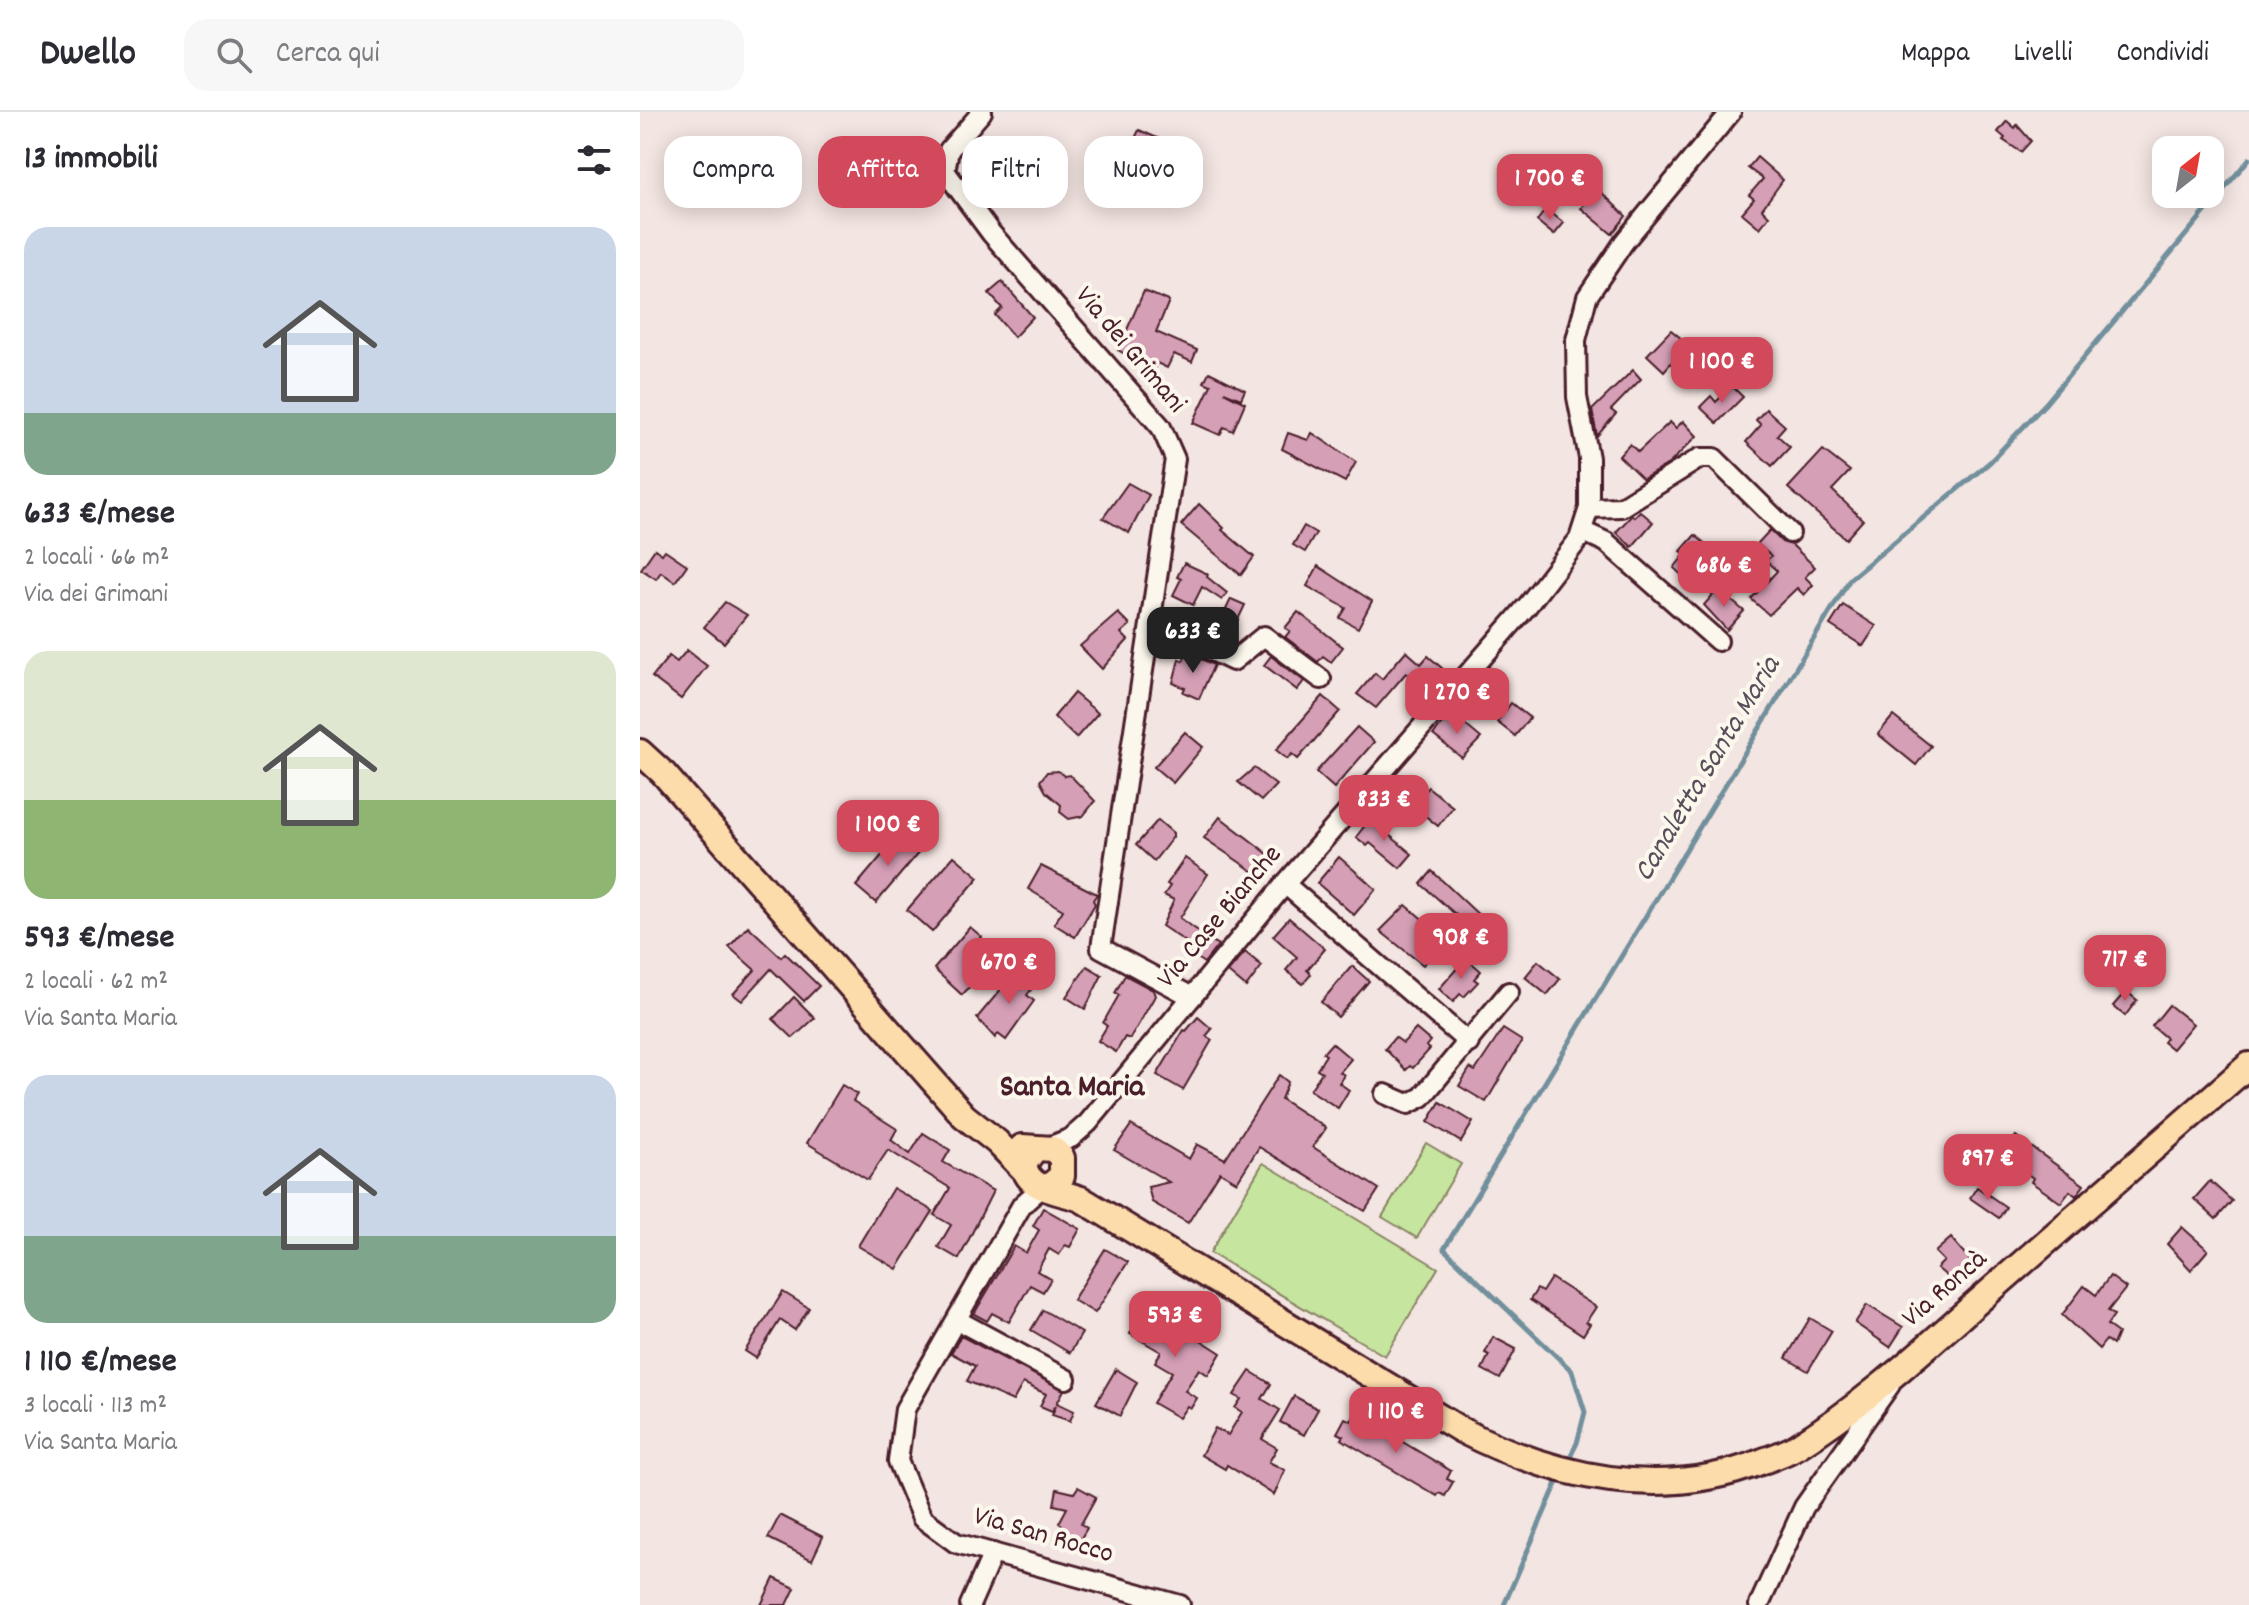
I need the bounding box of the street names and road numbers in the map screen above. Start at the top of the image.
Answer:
street label: Via dei Grimani [1064,279,1194,423]
street label: Via Case Bianche [1149,838,1293,998]
street label: Via Roncà [1894,1241,1998,1339]
street label: Via San Rocco [968,1498,1118,1576]

